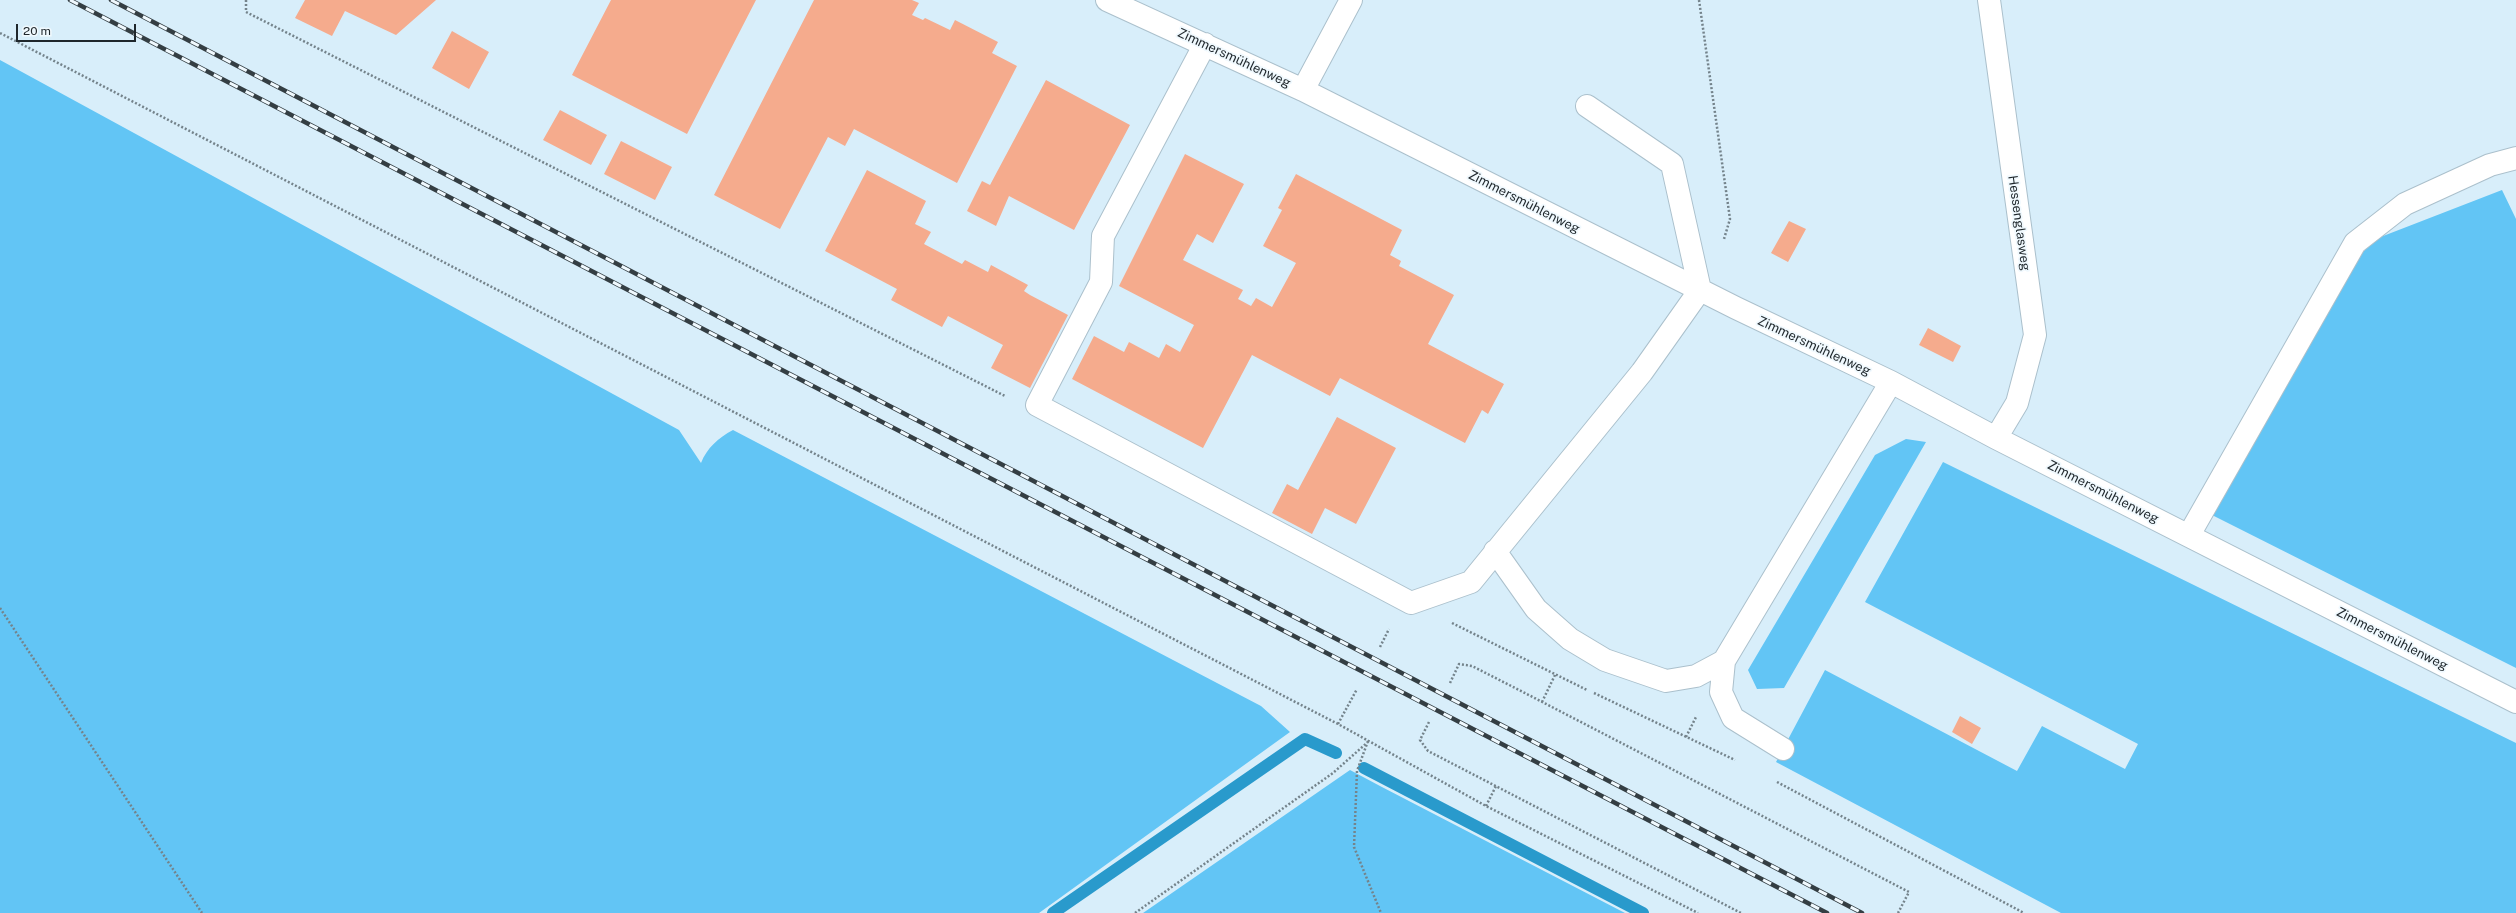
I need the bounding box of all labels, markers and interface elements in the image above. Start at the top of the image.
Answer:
scale bar [18,16,138,42]
text: 20 m [23,24,51,38]
street label: Zimmersmühlenweg [1175,25,1293,91]
street label: Zimmersmühlenweg [1466,167,1582,237]
street label: Hessenglasweg [2005,174,2033,272]
street label: Zimmersmühlenweg [1755,313,1873,379]
street label: Zimmersmühlenweg [2045,457,2161,527]
street label: Zimmersmühlenweg [2334,604,2450,674]

